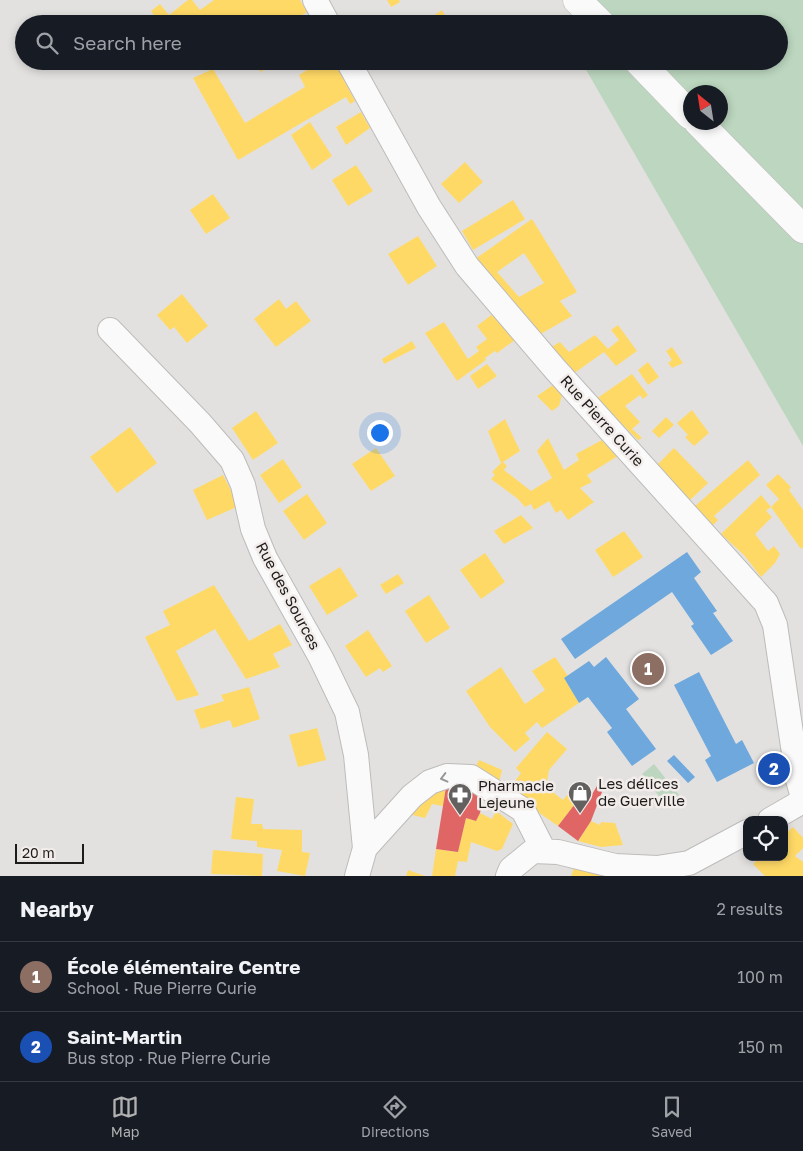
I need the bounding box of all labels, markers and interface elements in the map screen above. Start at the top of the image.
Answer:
search box [15,15,788,70]
icon: search [33,29,61,57]
text: Search here [73,31,182,54]
north arrow [683,85,728,130]
street label: Rue Pierre Curie [557,371,648,470]
your location [367,420,393,446]
street label: Rue des Sources [253,539,325,652]
pin: 1 [632,650,664,688]
pin: 2 [758,750,790,788]
one-way arrow [439,772,448,783]
place label: Les délices de Guerville [598,774,685,809]
place label: Pharmacie Lejeune [478,776,554,811]
shop icon: Les délices de Guerville [567,780,593,814]
pharmacy icon: Pharmacie Lejeune [447,782,473,816]
map controls [743,816,788,861]
button: locate [743,816,788,861]
scale bar [15,841,84,864]
text: 20 m [22,844,55,861]
text: Nearby [20,896,94,922]
text: 2 results [717,899,783,919]
text: École élémentaire Centre [67,955,300,978]
text: 1 [32,967,40,987]
text: 100 m [737,967,783,987]
text: School · Rue Pierre Curie [67,978,256,998]
text: Saint-Martin [67,1025,182,1048]
text: 2 [31,1037,41,1057]
text: 150 m [738,1037,783,1057]
text: Bus stop · Rue Pierre Curie [67,1048,271,1068]
tab: Map [111,1093,139,1140]
tab: Directions [361,1093,430,1140]
tab: Saved [651,1093,692,1140]

